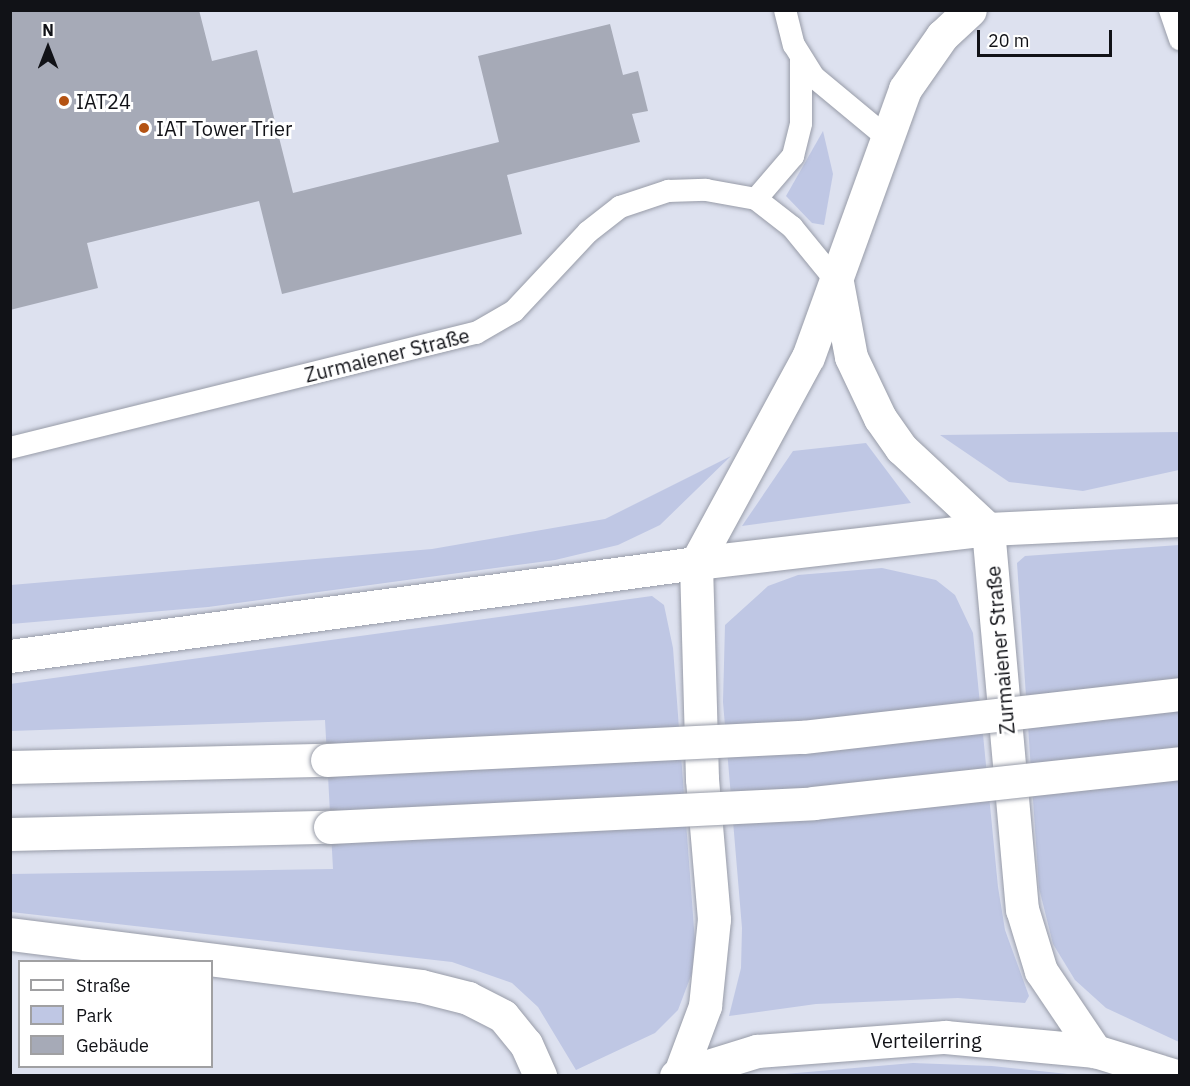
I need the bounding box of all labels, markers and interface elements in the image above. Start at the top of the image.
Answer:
north arrow [18,18,78,78]
scale bar [980,18,1115,56]
text: N [42,20,54,40]
text: 20 m [988,29,1030,52]
place label: IAT24 [76,89,131,113]
marker: IAT24 [57,94,71,108]
place label: IAT Tower Trier [156,116,292,140]
marker: IAT Tower Trier [137,121,151,135]
street label: Zurmaiener Straße [302,323,472,387]
street label: Zurmaiener Straße [981,565,1019,735]
legend [18,960,213,1068]
text: Straße [76,974,130,997]
text: Park [76,1004,112,1027]
street label: Verteilerring [871,1028,981,1052]
text: Gebäude [76,1034,149,1057]

